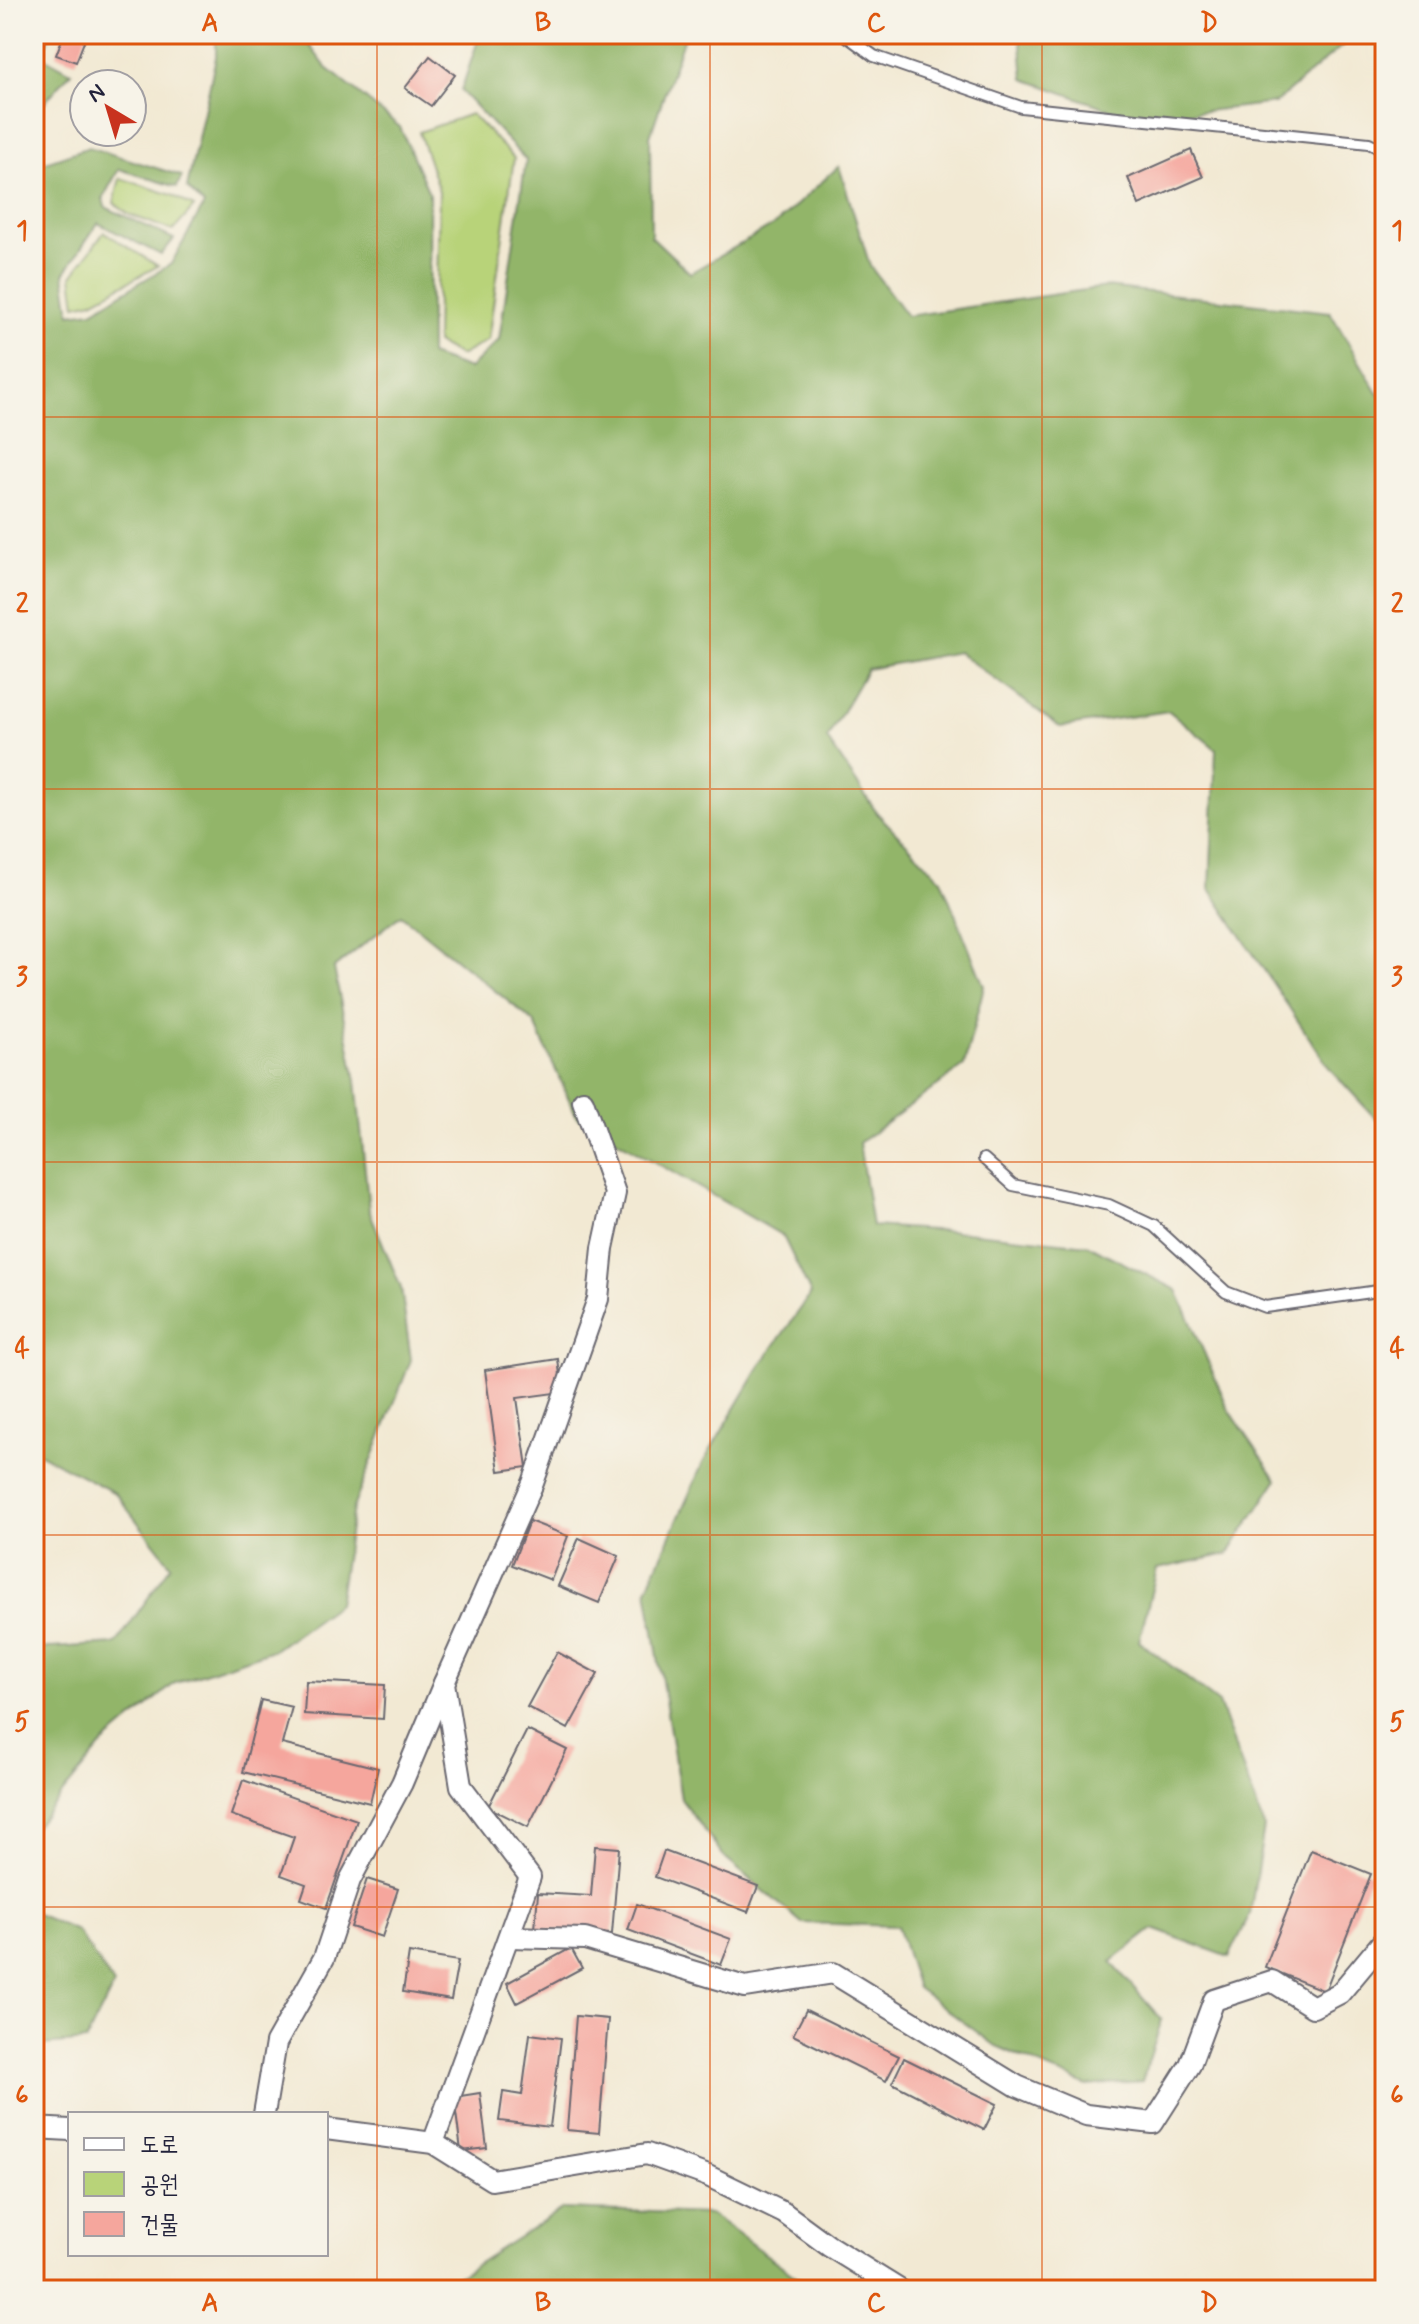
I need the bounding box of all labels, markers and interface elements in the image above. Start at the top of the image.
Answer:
text: A [201,7,219,41]
text: B [535,7,551,41]
text: C [867,7,886,41]
text: D [1200,7,1218,41]
north arrow [68,68,148,148]
text: N [83,78,111,109]
text: 1 [16,215,28,249]
text: 1 [1391,215,1403,249]
text: 2 [16,588,29,622]
text: 2 [1391,588,1404,622]
text: 3 [16,961,28,995]
text: 3 [1391,961,1403,995]
text: 4 [14,1333,30,1367]
text: 4 [1389,1333,1405,1367]
text: 5 [14,1706,30,1740]
text: 5 [1389,1706,1405,1740]
text: 6 [15,2079,29,2113]
text: 6 [1390,2079,1404,2113]
legend [68,2112,328,2256]
text: 도로 [140,2130,179,2161]
text: 공원 [140,2170,179,2201]
text: 건물 [140,2210,179,2241]
text: A [201,2287,219,2321]
text: B [535,2287,551,2321]
text: C [867,2287,886,2321]
text: D [1200,2287,1218,2321]

